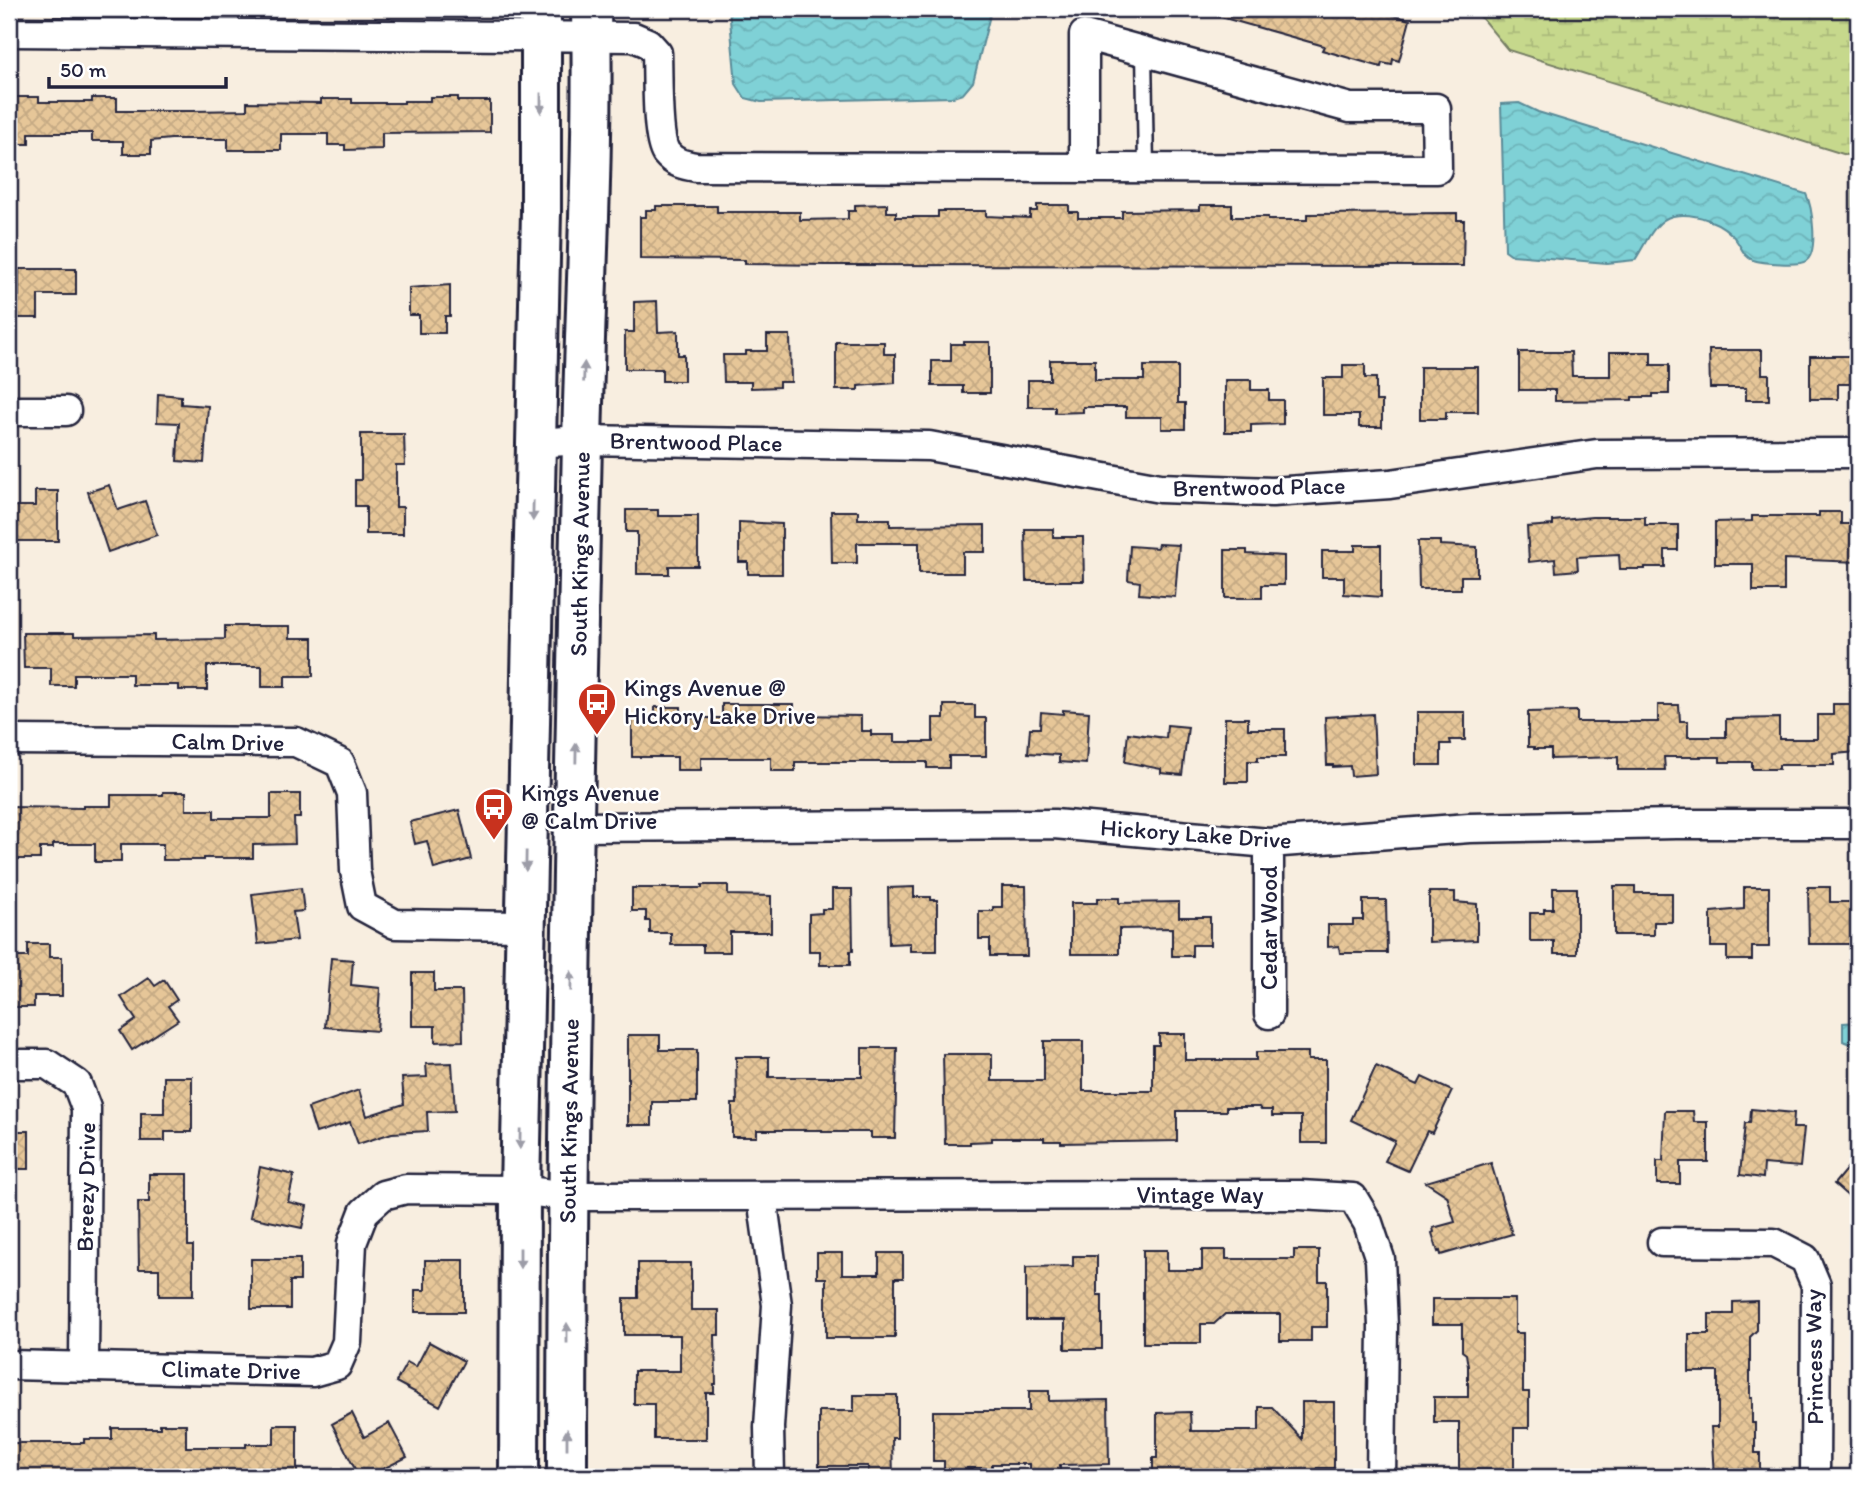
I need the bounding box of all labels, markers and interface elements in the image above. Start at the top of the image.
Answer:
scale bar [49,46,226,90]
text: 50 m [60,57,107,82]
one-way arrow [535,92,547,114]
one-way arrow [579,360,590,382]
street label: Brentwood Place [609,425,783,458]
street label: South Kings Avenue [563,451,596,657]
street label: Brentwood Place [1172,470,1346,503]
one-way arrow [527,500,539,522]
place label: Kings Avenue @ Hickory Lake Drive [624,673,816,730]
bus stop icon: Kings Avenue @ Hickory Lake Drive [576,681,618,736]
street label: Calm Drive [171,726,285,757]
one-way arrow [570,742,582,764]
place label: Kings Avenue @ Calm Drive [521,778,659,835]
bus stop icon: Kings Avenue @ Calm Drive [473,786,515,841]
street label: Hickory Lake Drive [1099,812,1293,855]
one-way arrow [520,850,531,872]
street label: Cedar Wood [1254,866,1283,990]
one-way arrow [565,970,577,992]
street label: South Kings Avenue [552,1018,585,1224]
street label: Breezy Drive [70,1122,101,1252]
one-way arrow [515,1128,526,1150]
street label: Vintage Way [1136,1180,1264,1209]
one-way arrow [514,1247,526,1269]
street label: Princess Way [1798,1288,1829,1425]
one-way arrow [561,1321,573,1343]
street label: Climate Drive [161,1354,301,1385]
one-way arrow [561,1428,573,1450]

